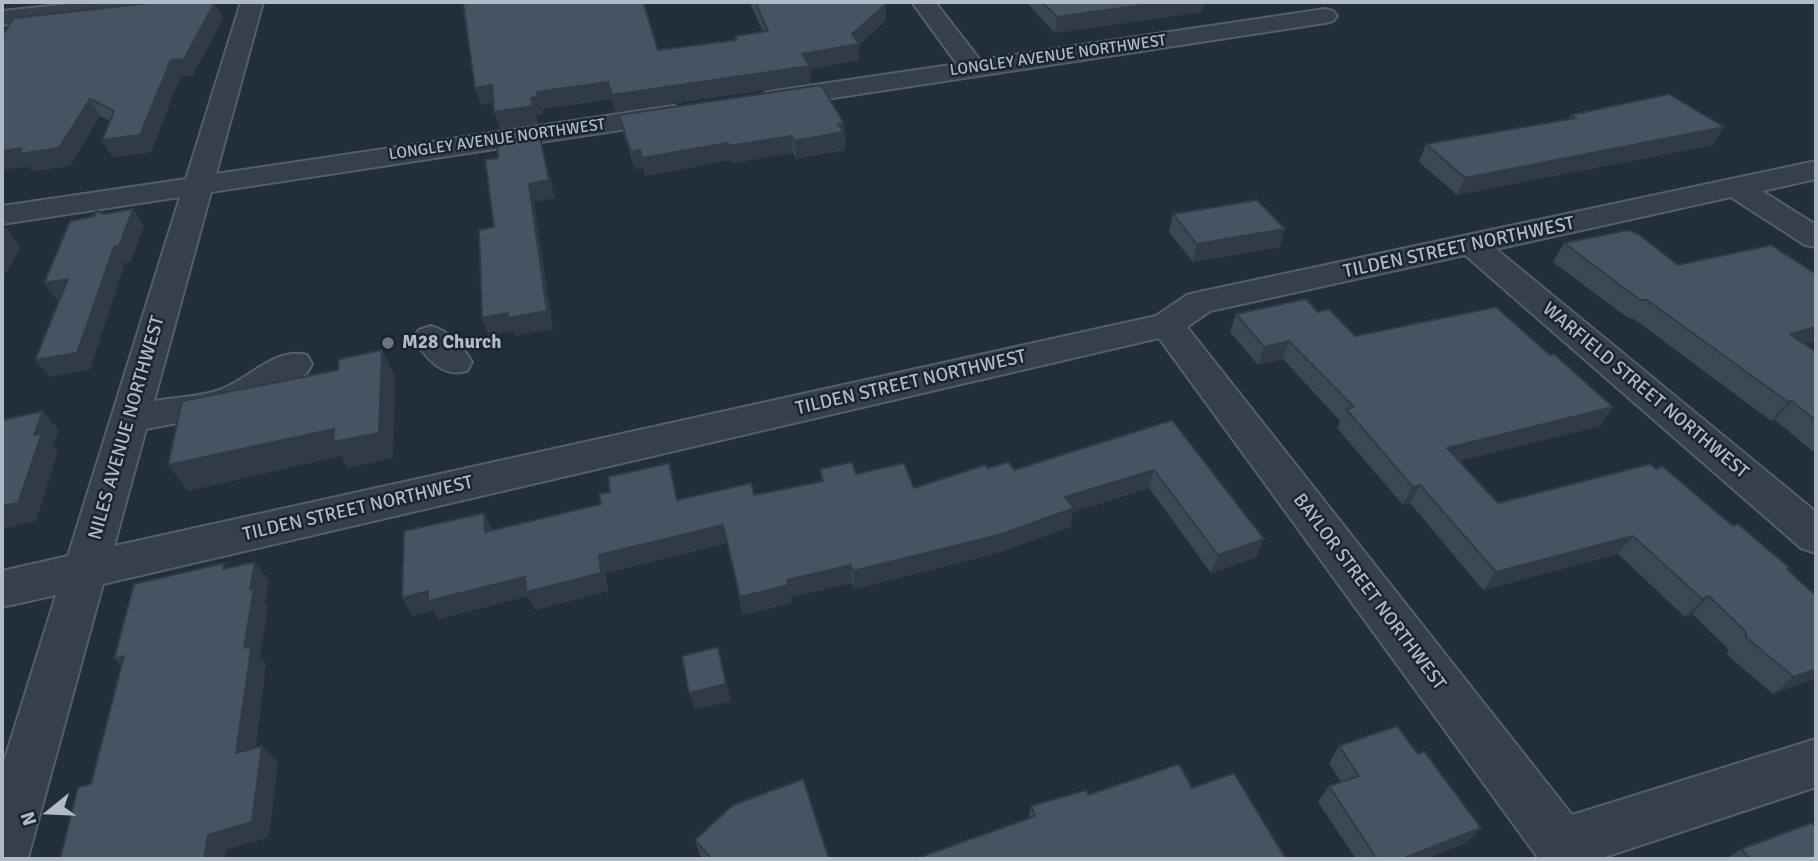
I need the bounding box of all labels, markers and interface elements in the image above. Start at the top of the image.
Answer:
street label: LONGLEY AVENUE NORTHWEST [949,31,1167,81]
street label: LONGLEY AVENUE NORTHWEST [388,115,606,165]
street label: TILDEN STREET NORTHWEST [1341,212,1577,284]
street label: WARFIELD STREET NORTHWEST [1537,298,1753,484]
street label: NILES AVENUE NORTHWEST [84,314,170,542]
place label: M28 Church [402,332,501,354]
marker: M28 Church [380,335,396,351]
street label: TILDEN STREET NORTHWEST [794,345,1028,421]
street label: TILDEN STREET NORTHWEST [241,471,475,547]
street label: BAYLOR STREET NORTHWEST [1288,489,1450,695]
north arrow [14,777,84,847]
text: N [16,808,42,828]

